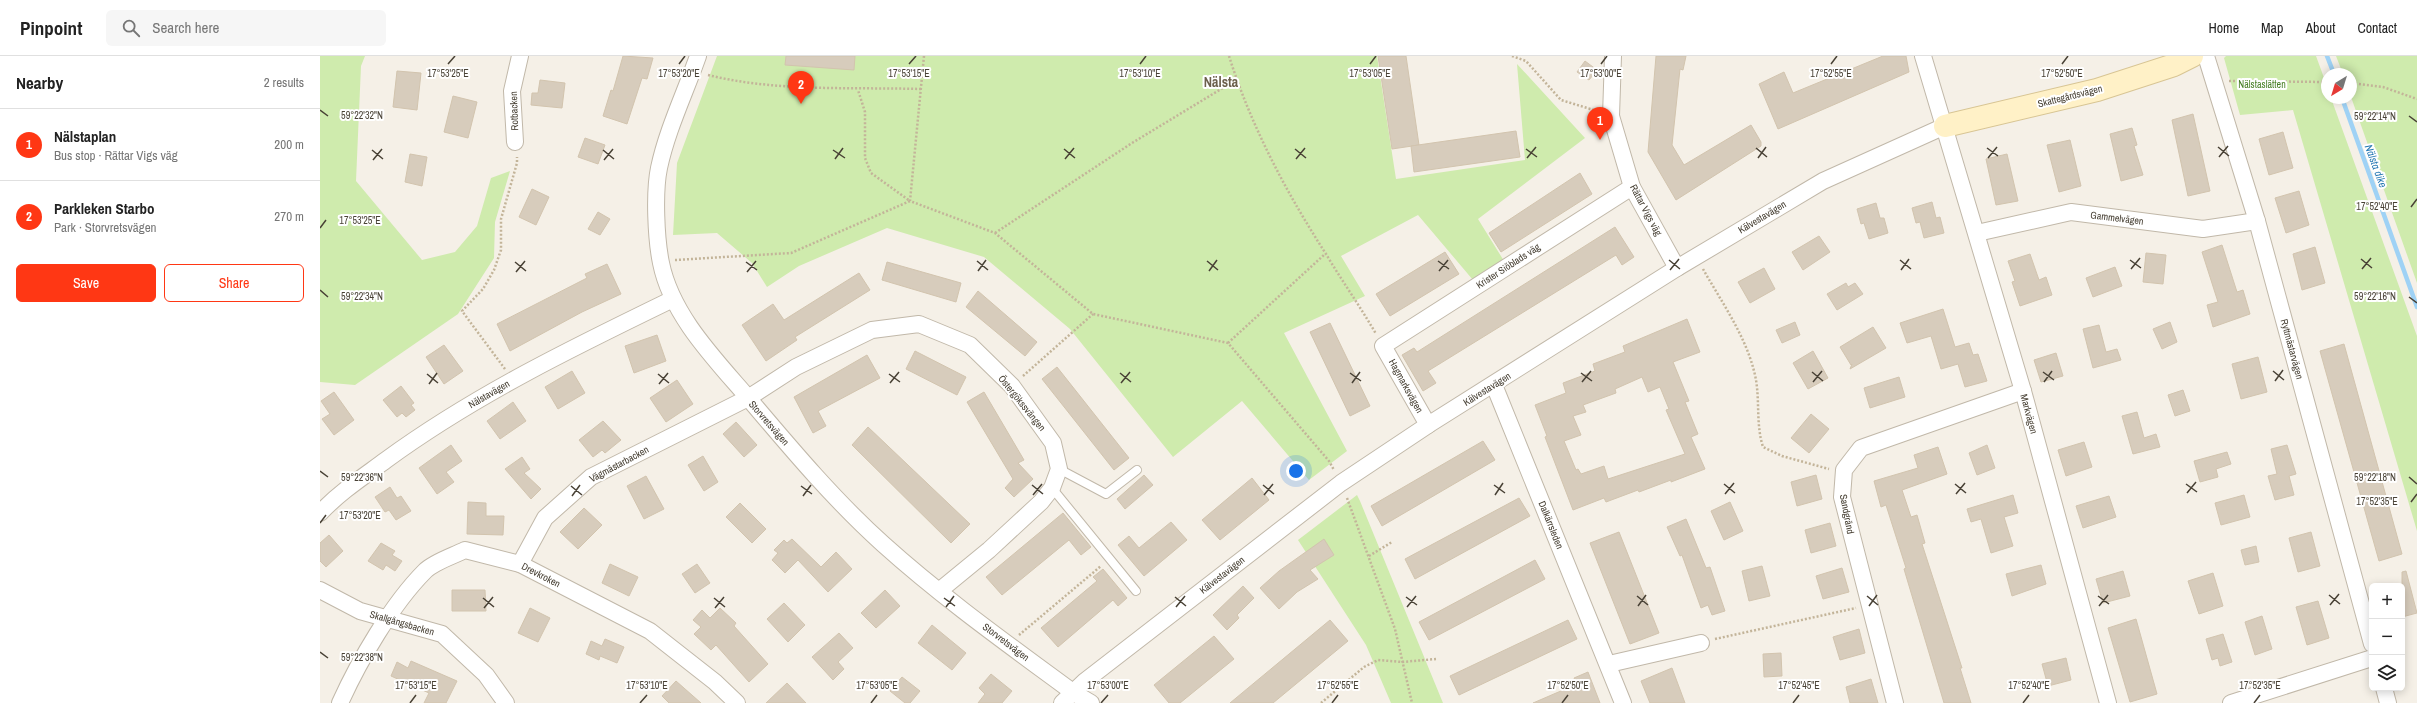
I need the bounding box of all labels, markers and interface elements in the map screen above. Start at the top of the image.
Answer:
search box [106,10,386,46]
text: Pinpoint [20,15,82,41]
icon: search [120,17,142,39]
text: Search here [152,17,219,38]
text: Home [2208,19,2239,37]
text: Map [2261,19,2283,37]
text: About [2305,19,2335,37]
text: Contact [2357,19,2397,37]
text: 17°53'25"E [427,67,469,80]
text: 17°53'20"E [658,67,700,80]
text: 17°53'15"E [888,67,930,80]
text: 17°53'10"E [1119,67,1161,80]
text: 17°53'05"E [1349,67,1391,80]
text: 17°53'00"E [1580,67,1622,80]
text: 17°52'55"E [1810,67,1852,80]
text: 17°52'50"E [2041,67,2083,80]
north arrow [2321,68,2357,104]
text: Nearby [16,71,63,94]
pin: 2 [788,71,814,104]
district label: Nälsta [1204,73,1239,91]
text: 2 results [264,74,304,91]
park label: Nälstaslätten [2238,78,2286,91]
street label: Skattegårdsvägen [2036,82,2104,110]
street label: Rotbacken [507,91,521,131]
pin: 1 [1587,107,1613,140]
text: 59°22'32"N [341,109,383,122]
text: 59°22'14"N [2354,110,2396,123]
text: Nälstaplan [54,126,116,147]
text: 1 [26,136,32,153]
text: 200 m [274,136,304,153]
water label: Nälsta dike [2362,142,2390,190]
text: Bus stop · Rättar Vigs väg [54,147,178,164]
street label: Rättar Vigs väg [1627,182,1665,238]
text: Parkleken Starbo [54,198,155,219]
street label: Kälvestavägen [1736,198,1788,236]
text: 17°52'40"E [2356,200,2398,213]
text: 2 [26,208,32,225]
text: 270 m [274,208,304,225]
street label: Gammelvägen [2090,208,2144,228]
text: 17°53'25"E [339,214,381,227]
text: Park · Storvretsvägen [54,219,157,236]
street label: Krister Siöblads väg [1473,240,1543,292]
button: Save [16,264,156,302]
button: Share [164,264,304,302]
text: 59°22'34"N [341,290,383,303]
text: 59°22'16"N [2354,290,2396,303]
street label: Ryttmästarvägen [2278,317,2306,381]
street label: Hagmarksvägen [1386,357,1426,415]
street label: Kälvestavägen [1461,369,1513,409]
street label: Östergökssvängen [995,372,1049,434]
street label: Nälstavägen [466,377,512,411]
street label: Markvägen [2017,393,2041,435]
street label: Storvretsvägen [746,398,792,448]
street label: Vägmästarbacken [587,443,651,485]
your location [1286,461,1306,481]
text: 59°22'36"N [341,471,383,484]
text: 59°22'18"N [2354,471,2396,484]
street label: Sandgränd [1837,493,1857,535]
text: 17°52'35"E [2356,495,2398,508]
street label: Dalkärrsleden [1535,499,1567,551]
text: 17°53'20"E [339,509,381,522]
street label: Kälvestavägen [1197,553,1247,597]
street label: Drevkroken [519,560,563,590]
map controls [2369,583,2405,691]
button: + [2369,583,2405,619]
street label: Skallgångsbacken [368,608,436,638]
button: − [2369,619,2405,655]
street label: Storvretsvägen [980,620,1032,664]
text: 59°22'38"N [341,651,383,664]
button: layers [2369,655,2405,691]
text: 17°53'15"E [395,679,437,692]
text: 17°53'10"E [626,679,668,692]
text: 17°53'05"E [856,679,898,692]
text: 17°53'00"E [1087,679,1129,692]
text: 17°52'55"E [1317,679,1359,692]
text: 17°52'50"E [1547,679,1589,692]
text: 17°52'45"E [1778,679,1820,692]
text: 17°52'40"E [2008,679,2050,692]
text: 17°52'35"E [2239,679,2281,692]

